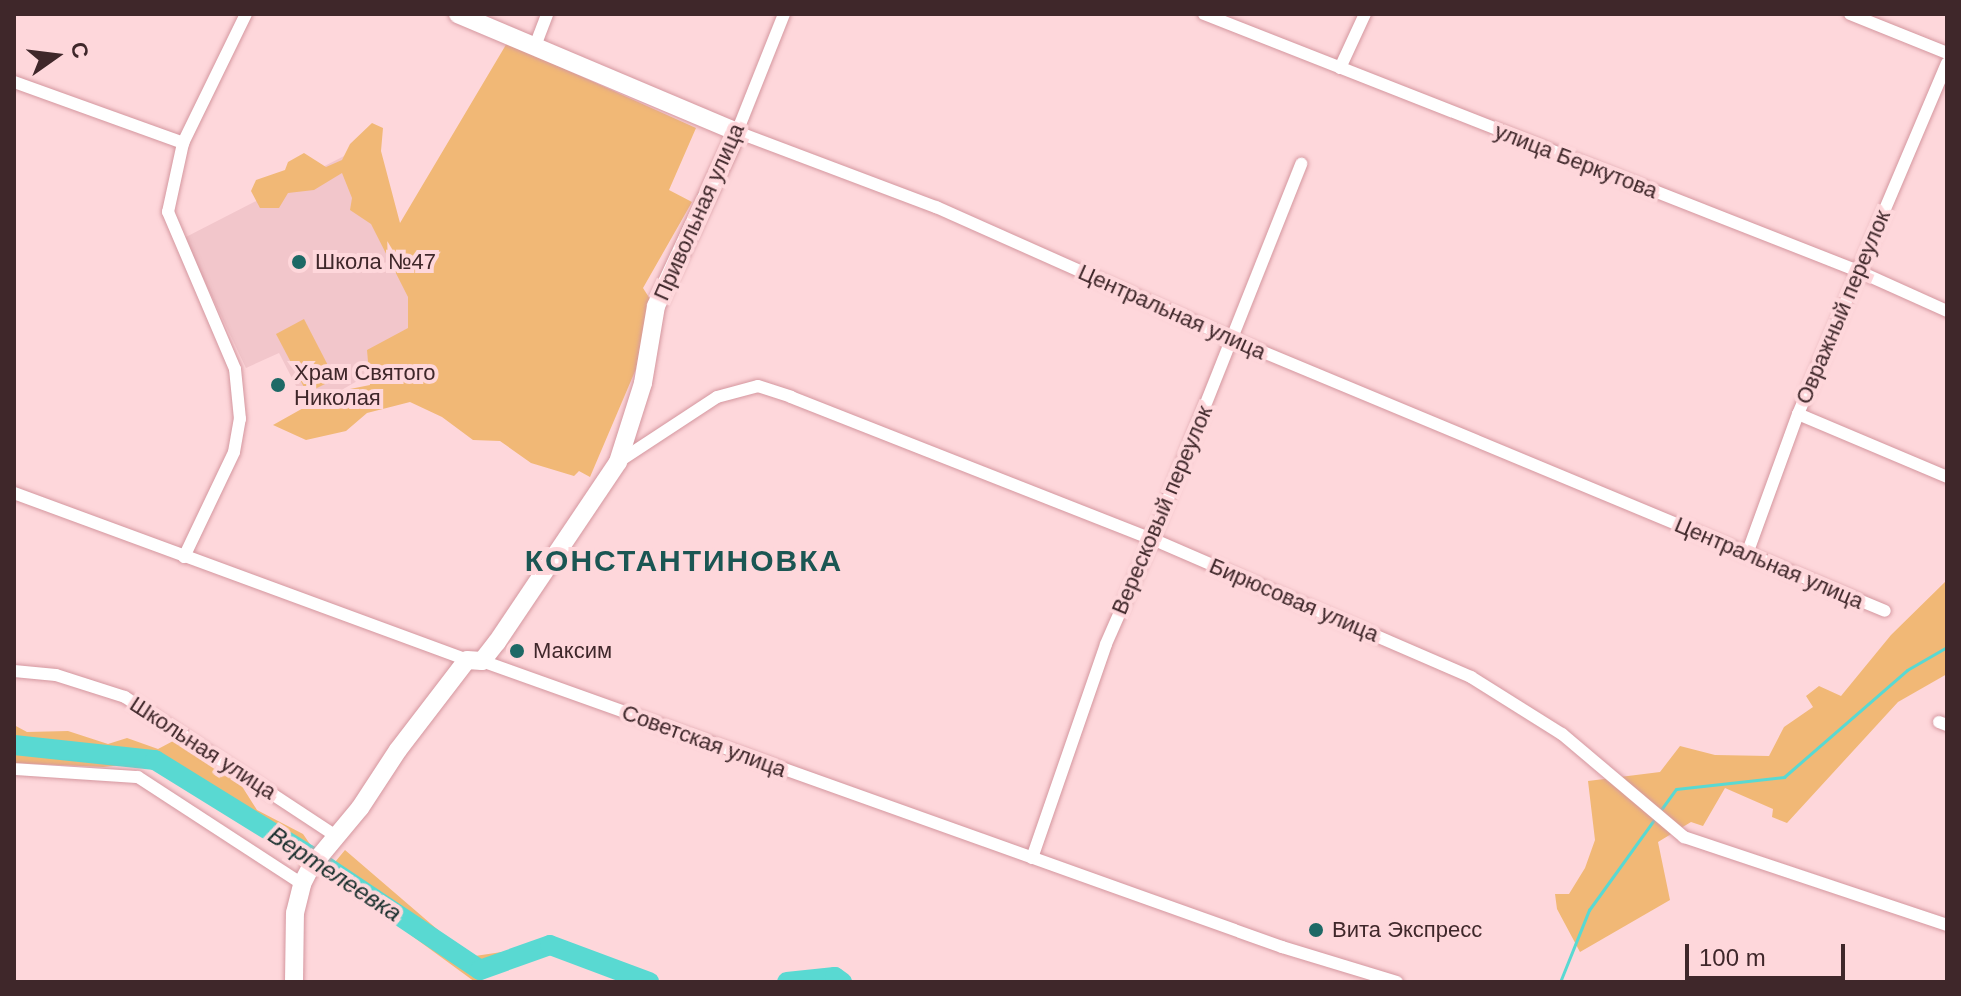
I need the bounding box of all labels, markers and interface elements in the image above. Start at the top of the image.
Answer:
north arrow [16,16,96,96]
text: С [66,39,94,61]
street label: улица Беркутова [1491,118,1661,204]
street label: Привольная улица [648,120,750,304]
street label: Овражный переулок [1790,206,1896,408]
place label: Школа №47 [315,249,436,275]
marker: Школа №47 [290,253,308,271]
street label: Центральная улица [1074,259,1270,365]
place label: Храм Святого Николая [294,359,435,410]
marker: Храм Святого Николая [269,376,287,394]
street label: Вересковый переулок [1106,402,1218,618]
street label: Центральная улица [1671,511,1867,615]
district label: КОНСТАНТИНОВКА [525,543,843,579]
street label: Бирюсовая улица [1205,552,1383,648]
place label: Максим [533,638,612,664]
marker: Максим [508,642,526,660]
street label: Школьная улица [125,691,281,805]
street label: Советская улица [618,699,790,783]
water label: Вертелеевка [263,820,407,928]
place label: Вита Экспресс [1332,917,1482,943]
marker: Вита Экспресс [1307,921,1325,939]
scale bar [1689,928,1849,978]
text: 100 m [1699,944,1766,971]

